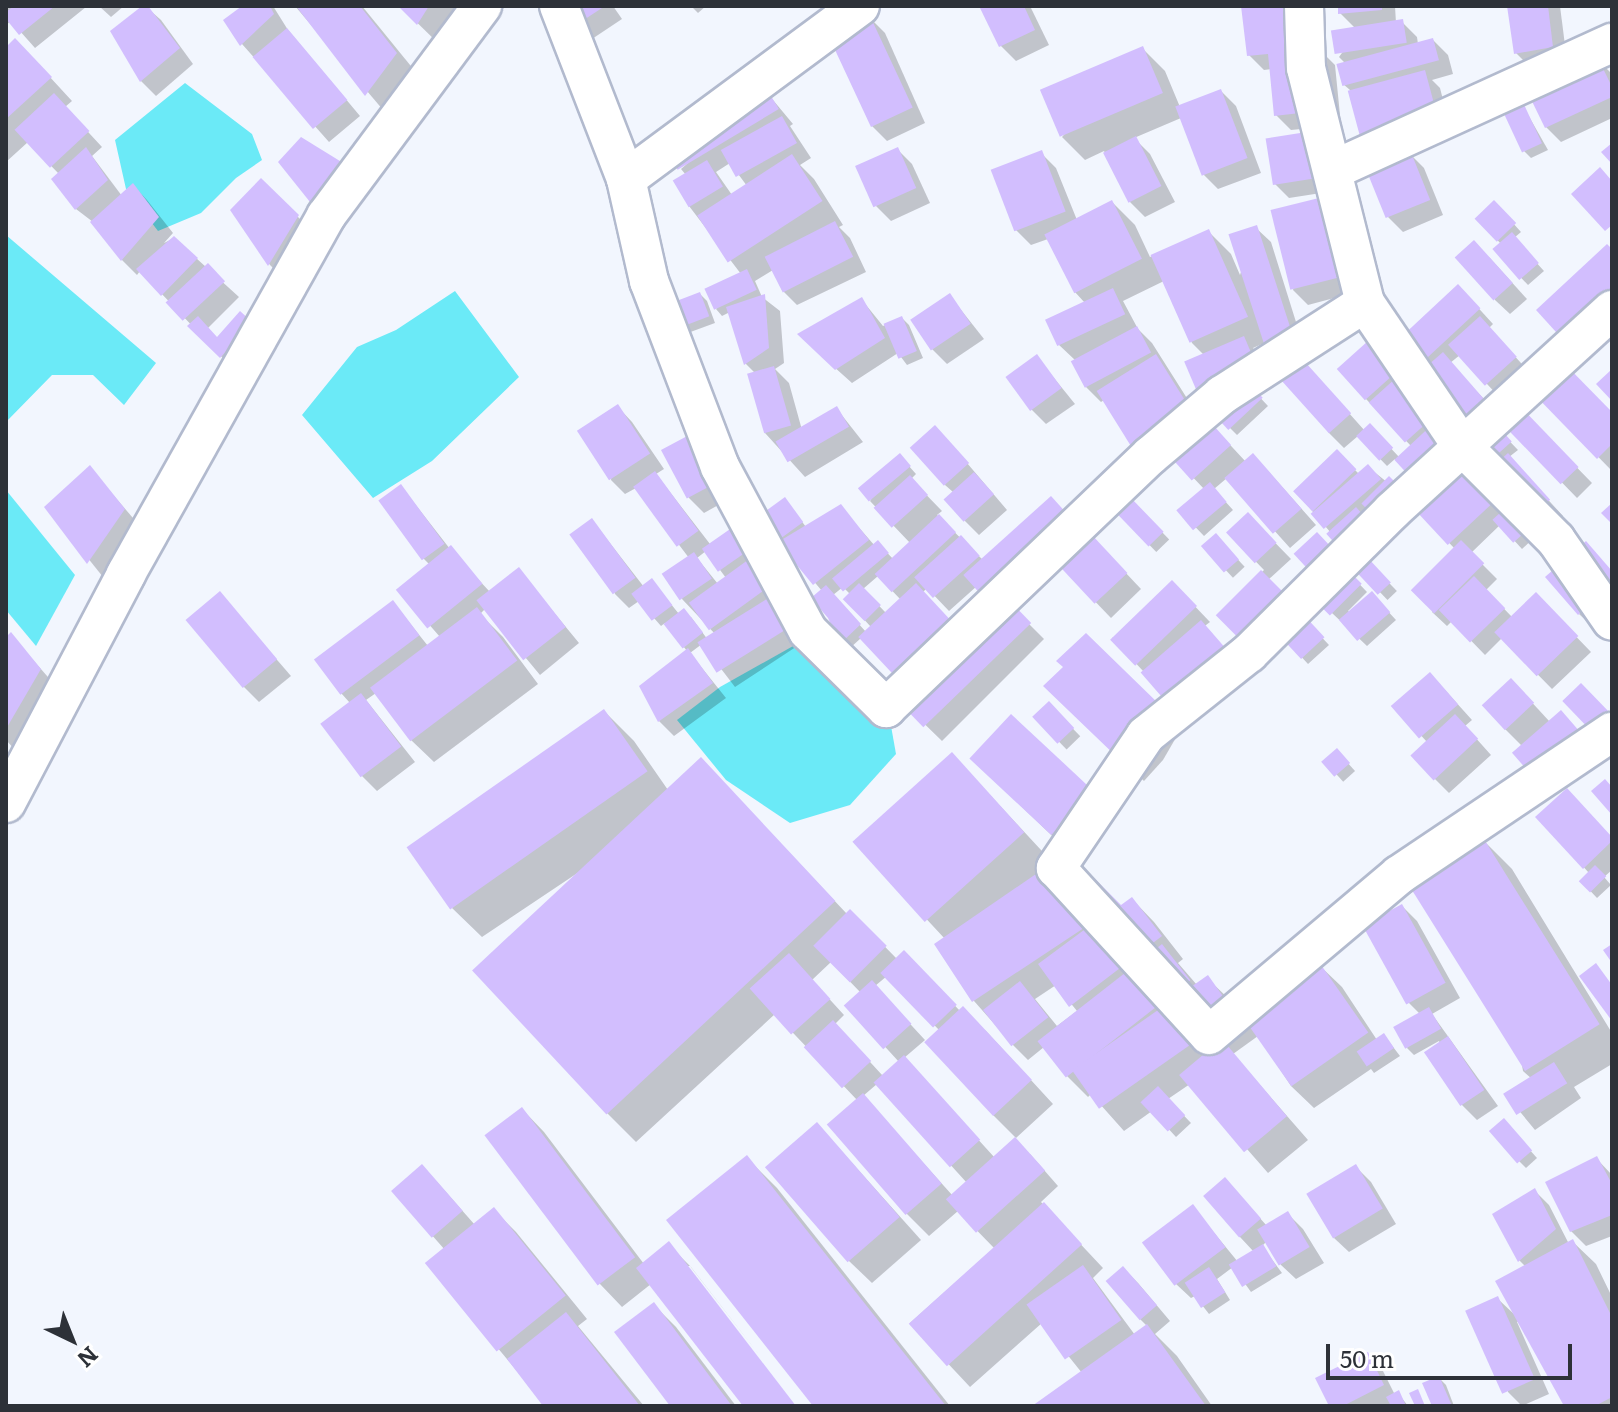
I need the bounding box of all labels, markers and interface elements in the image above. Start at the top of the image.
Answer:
north arrow [32,1300,112,1380]
scale bar [1330,1328,1576,1378]
text: N [71,1340,107,1376]
text: 50 m [1340,1340,1394,1375]

